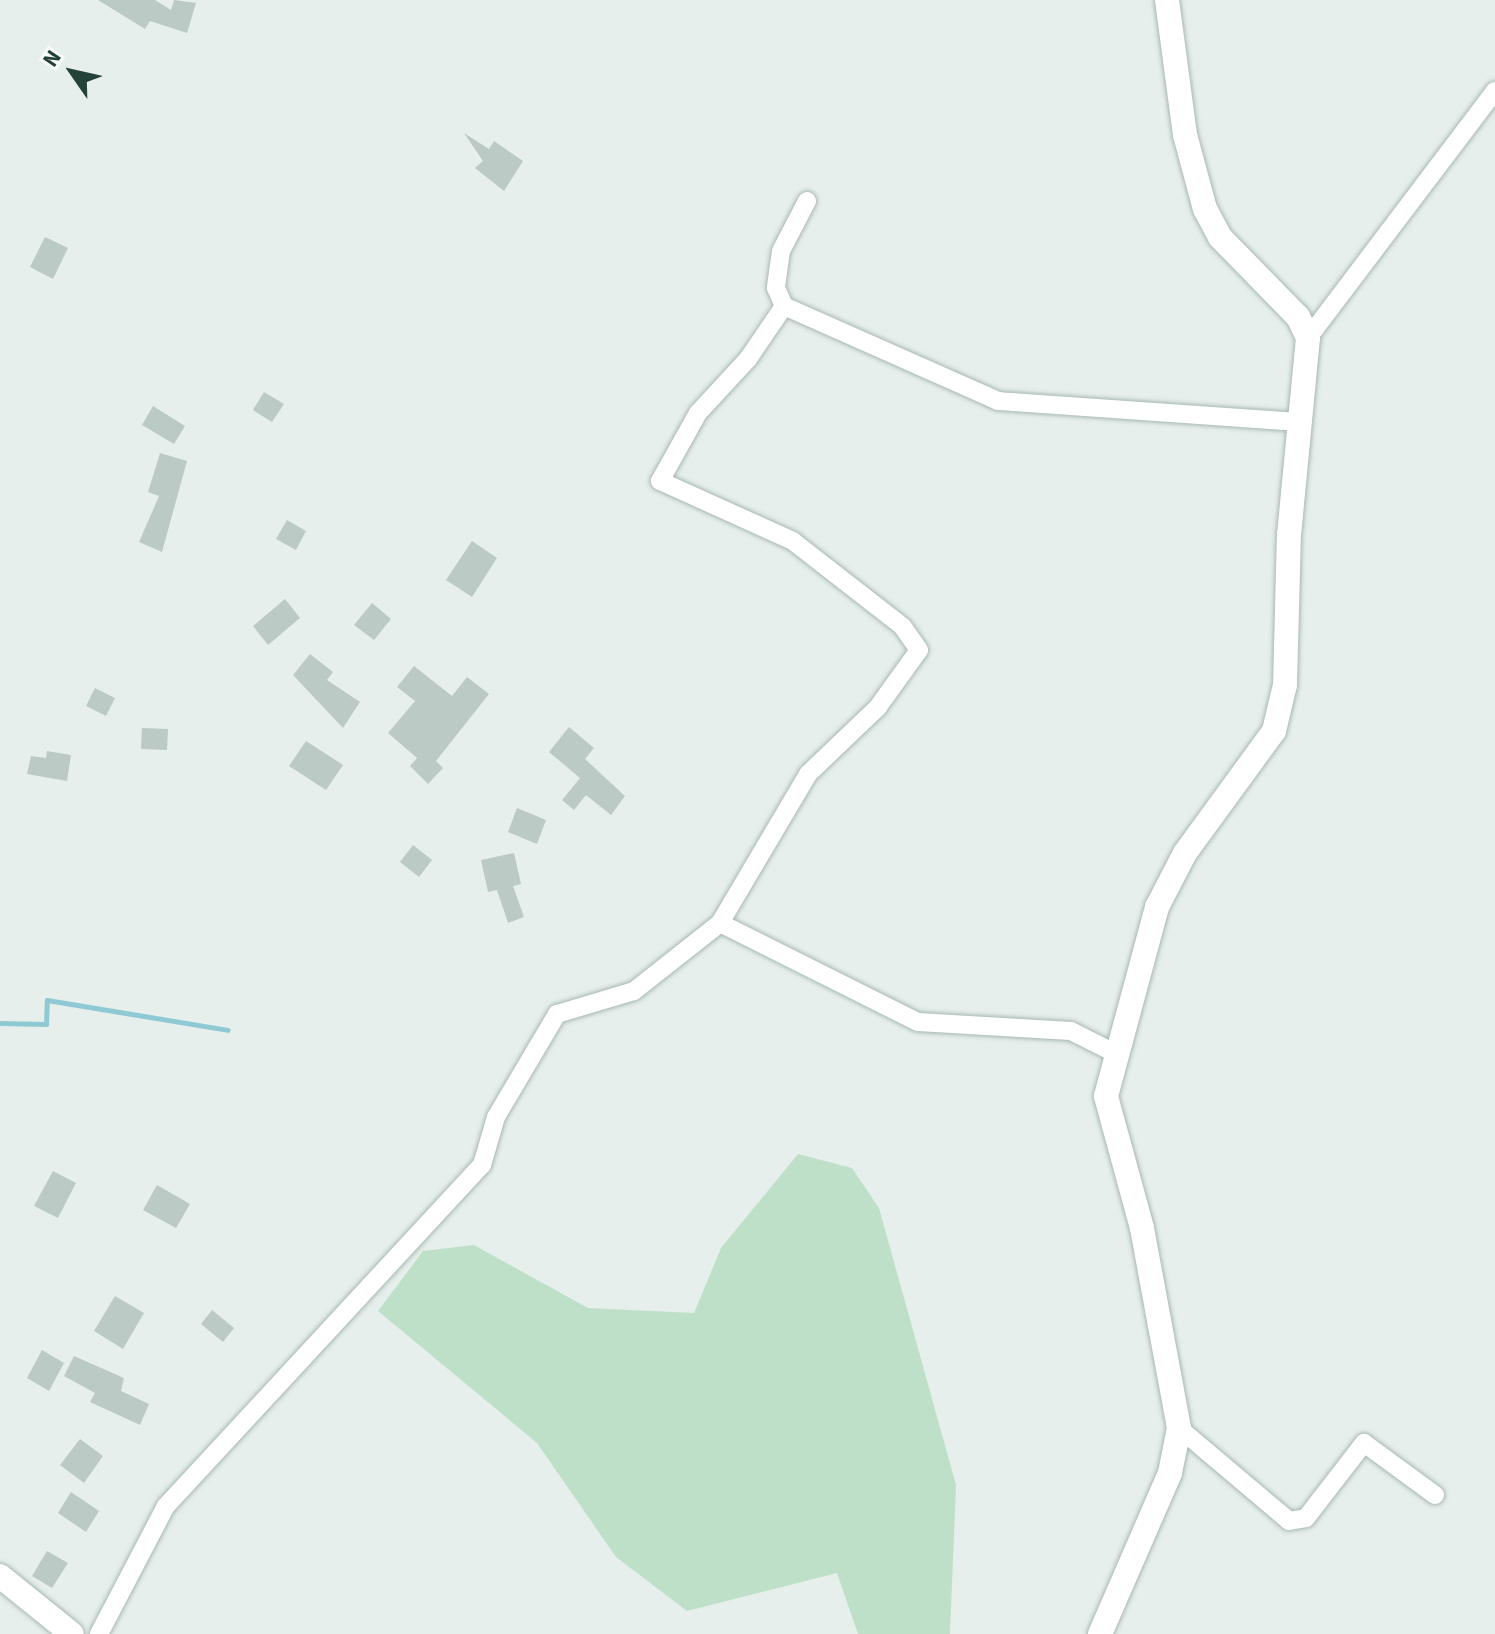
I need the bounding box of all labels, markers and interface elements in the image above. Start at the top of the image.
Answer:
north arrow [32,32,112,112]
text: N [35,44,69,74]

